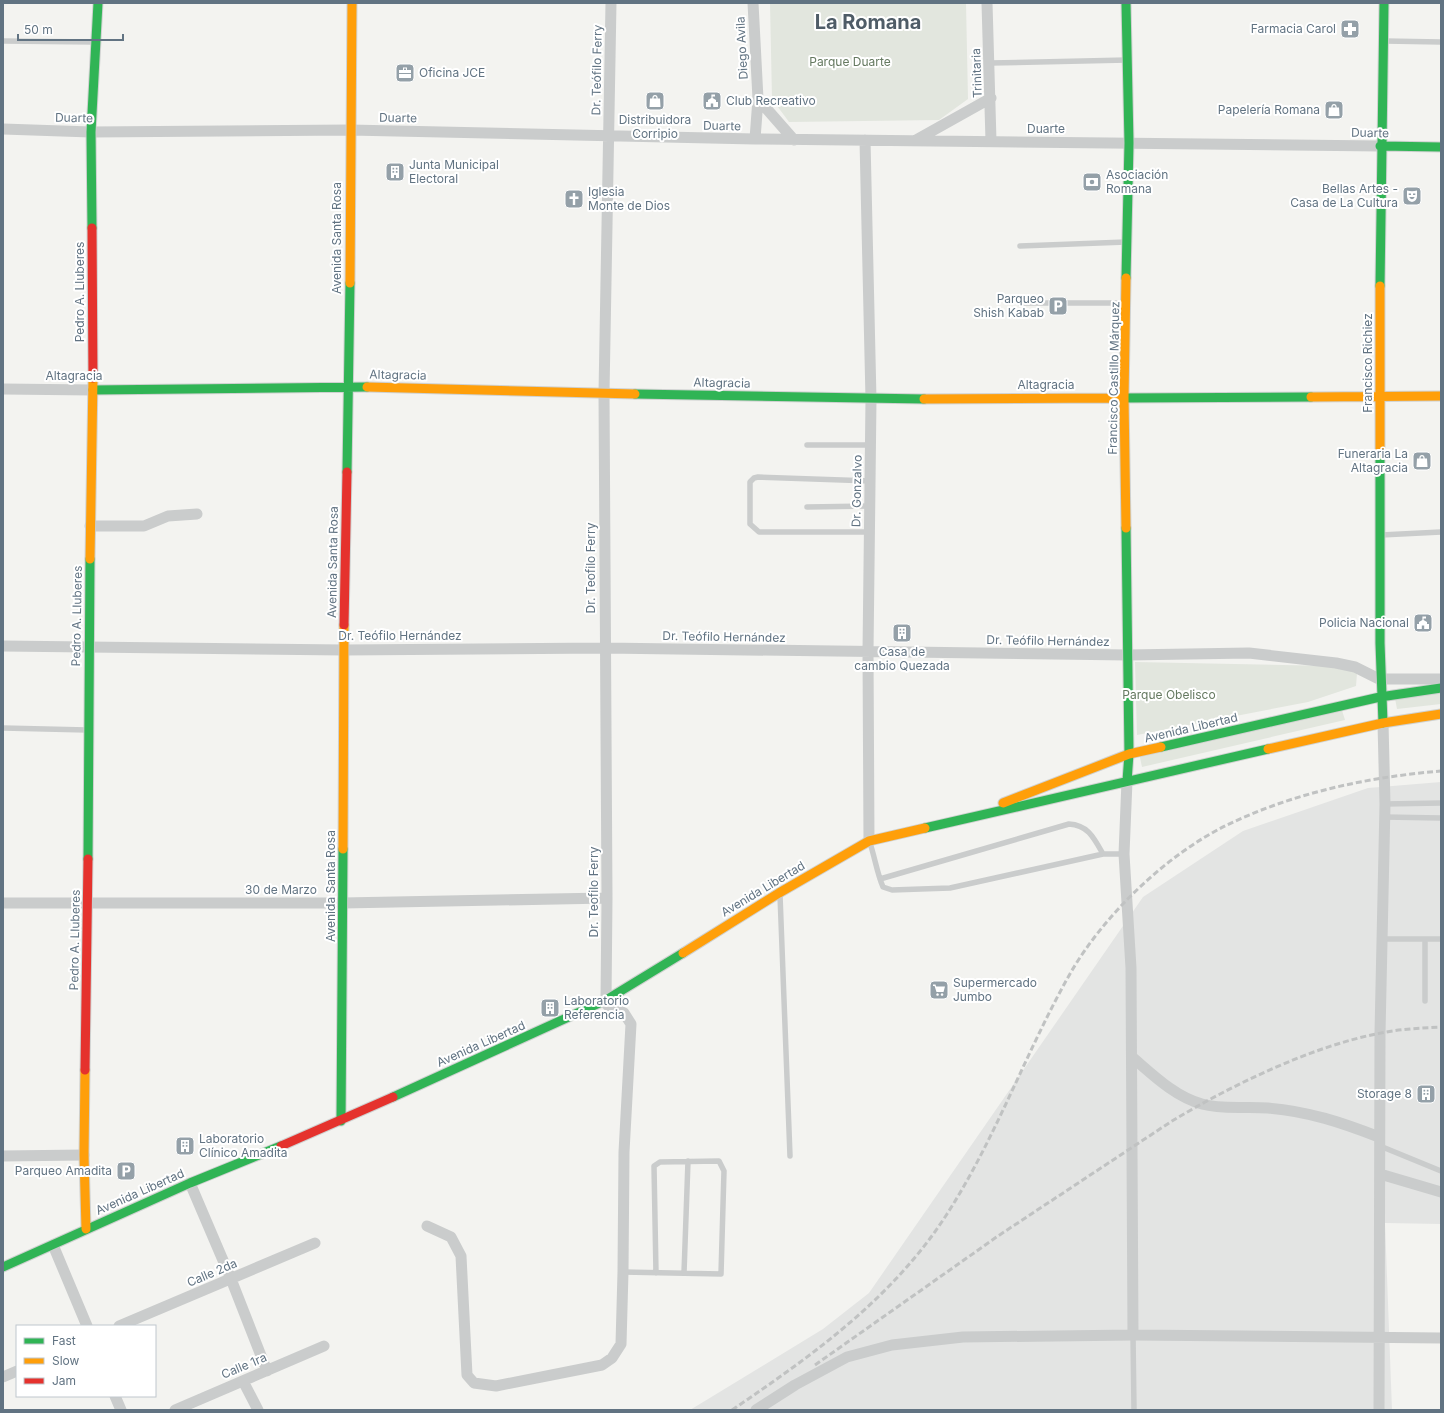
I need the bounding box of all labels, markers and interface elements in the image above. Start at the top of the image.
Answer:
district label: La Romana [815,10,921,34]
scale bar [18,16,123,42]
street label: Diego Avila [732,16,751,80]
pharmacy icon: Farmacia Carol [1339,18,1361,40]
place label: Farmacia Carol [1251,21,1336,36]
text: 50 m [24,22,53,37]
street label: Dr. Teófilo Ferry [588,24,605,116]
street label: Trinitaria [968,48,985,98]
park label: Parque Duarte [809,54,891,69]
office icon: Oficina JCE [394,62,416,84]
place label: Oficina JCE [419,65,485,80]
shop icon: Distribuidora Corripio [644,90,666,112]
public building icon: Club Recreativo [701,90,723,112]
place label: Club Recreativo [726,93,816,108]
shop icon: Papelería Romana [1323,99,1345,121]
place label: Papelería Romana [1218,102,1320,117]
street label: Duarte [55,110,93,125]
street label: Duarte [379,110,417,125]
place label: Distribuidora Corripio [619,112,691,141]
street label: Duarte [703,118,741,133]
street label: Duarte [1027,121,1065,136]
street label: Duarte [1351,125,1389,140]
place label: Junta Municipal Electoral [409,157,499,186]
building icon: Junta Municipal Electoral [384,161,406,183]
place label: Asociación Romana [1106,167,1168,196]
bank icon: Asociación Romana [1081,171,1103,193]
place label: Bellas Artes - Casa de La Cultura [1290,181,1398,210]
street label: Avenida Santa Rosa [329,182,344,294]
place label: Iglesia Monte de Dios [588,184,670,213]
theatre icon: Bellas Artes - Casa de La Cultura [1401,185,1423,207]
church icon: Iglesia Monte de Dios [563,188,585,210]
street label: Pedro A. Lluberes [72,242,87,342]
place label: Parqueo Shish Kabab [973,291,1044,320]
parking icon: Parqueo Shish Kabab [1047,295,1069,317]
street label: Francisco Castillo Márquez [1105,301,1122,455]
street label: Francisco Richiez [1360,313,1375,413]
street label: Altagracia [369,367,427,382]
street label: Altagracia [45,368,103,383]
street label: Altagracia [693,375,751,390]
street label: Altagracia [1017,377,1075,392]
place label: Funeraria La Altagracia [1338,446,1408,475]
shop icon: Funeraria La Altagracia [1411,450,1433,472]
street label: Dr. Gonzalvo [848,455,865,527]
street label: Avenida Santa Rosa [324,506,341,618]
street label: Dr. Teofilo Ferry [583,522,598,613]
street label: Pedro A. Lluberes [68,566,85,666]
public building icon: Policia Nacional [1412,612,1434,634]
place label: Policia Nacional [1319,615,1409,630]
building icon: Casa de cambio Quezada [891,622,913,644]
street label: Dr. Teófilo Hernández [338,628,462,643]
street label: Dr. Teófilo Hernández [662,628,786,645]
street label: Dr. Teófilo Hernández [986,632,1110,649]
place label: Casa de cambio Quezada [854,644,950,673]
park label: Parque Obelisco [1122,687,1216,702]
street label: Avenida Libertad [1143,709,1239,746]
street label: Avenida Santa Rosa [323,830,338,942]
street label: Dr. Teofilo Ferry [586,846,601,937]
street label: Avenida Libertad [718,858,807,920]
street label: 30 de Marzo [245,882,317,897]
street label: Pedro A. Lluberes [66,890,83,990]
place label: Supermercado Jumbo [953,975,1037,1004]
supermarket icon: Supermercado Jumbo [928,979,950,1001]
place label: Laboratorio Referencia [564,993,629,1022]
building icon: Laboratorio Referencia [539,997,561,1019]
street label: Avenida Libertad [434,1017,527,1070]
building icon: Storage 8 [1415,1083,1437,1105]
place label: Storage 8 [1357,1086,1412,1101]
place label: Laboratorio Clínico Amadita [199,1131,288,1160]
building icon: Laboratorio Clínico Amadita [174,1135,196,1157]
parking icon: Parqueo Amadita [115,1160,137,1182]
place label: Parqueo Amadita [15,1163,112,1178]
street label: Avenida Libertad [93,1165,186,1218]
street label: Calle 2da [184,1255,239,1290]
legend [16,1325,156,1397]
text: Fast [52,1333,76,1348]
street label: Calle 1ra [219,1349,269,1382]
text: Slow [52,1353,80,1368]
text: Jam [52,1373,76,1388]

